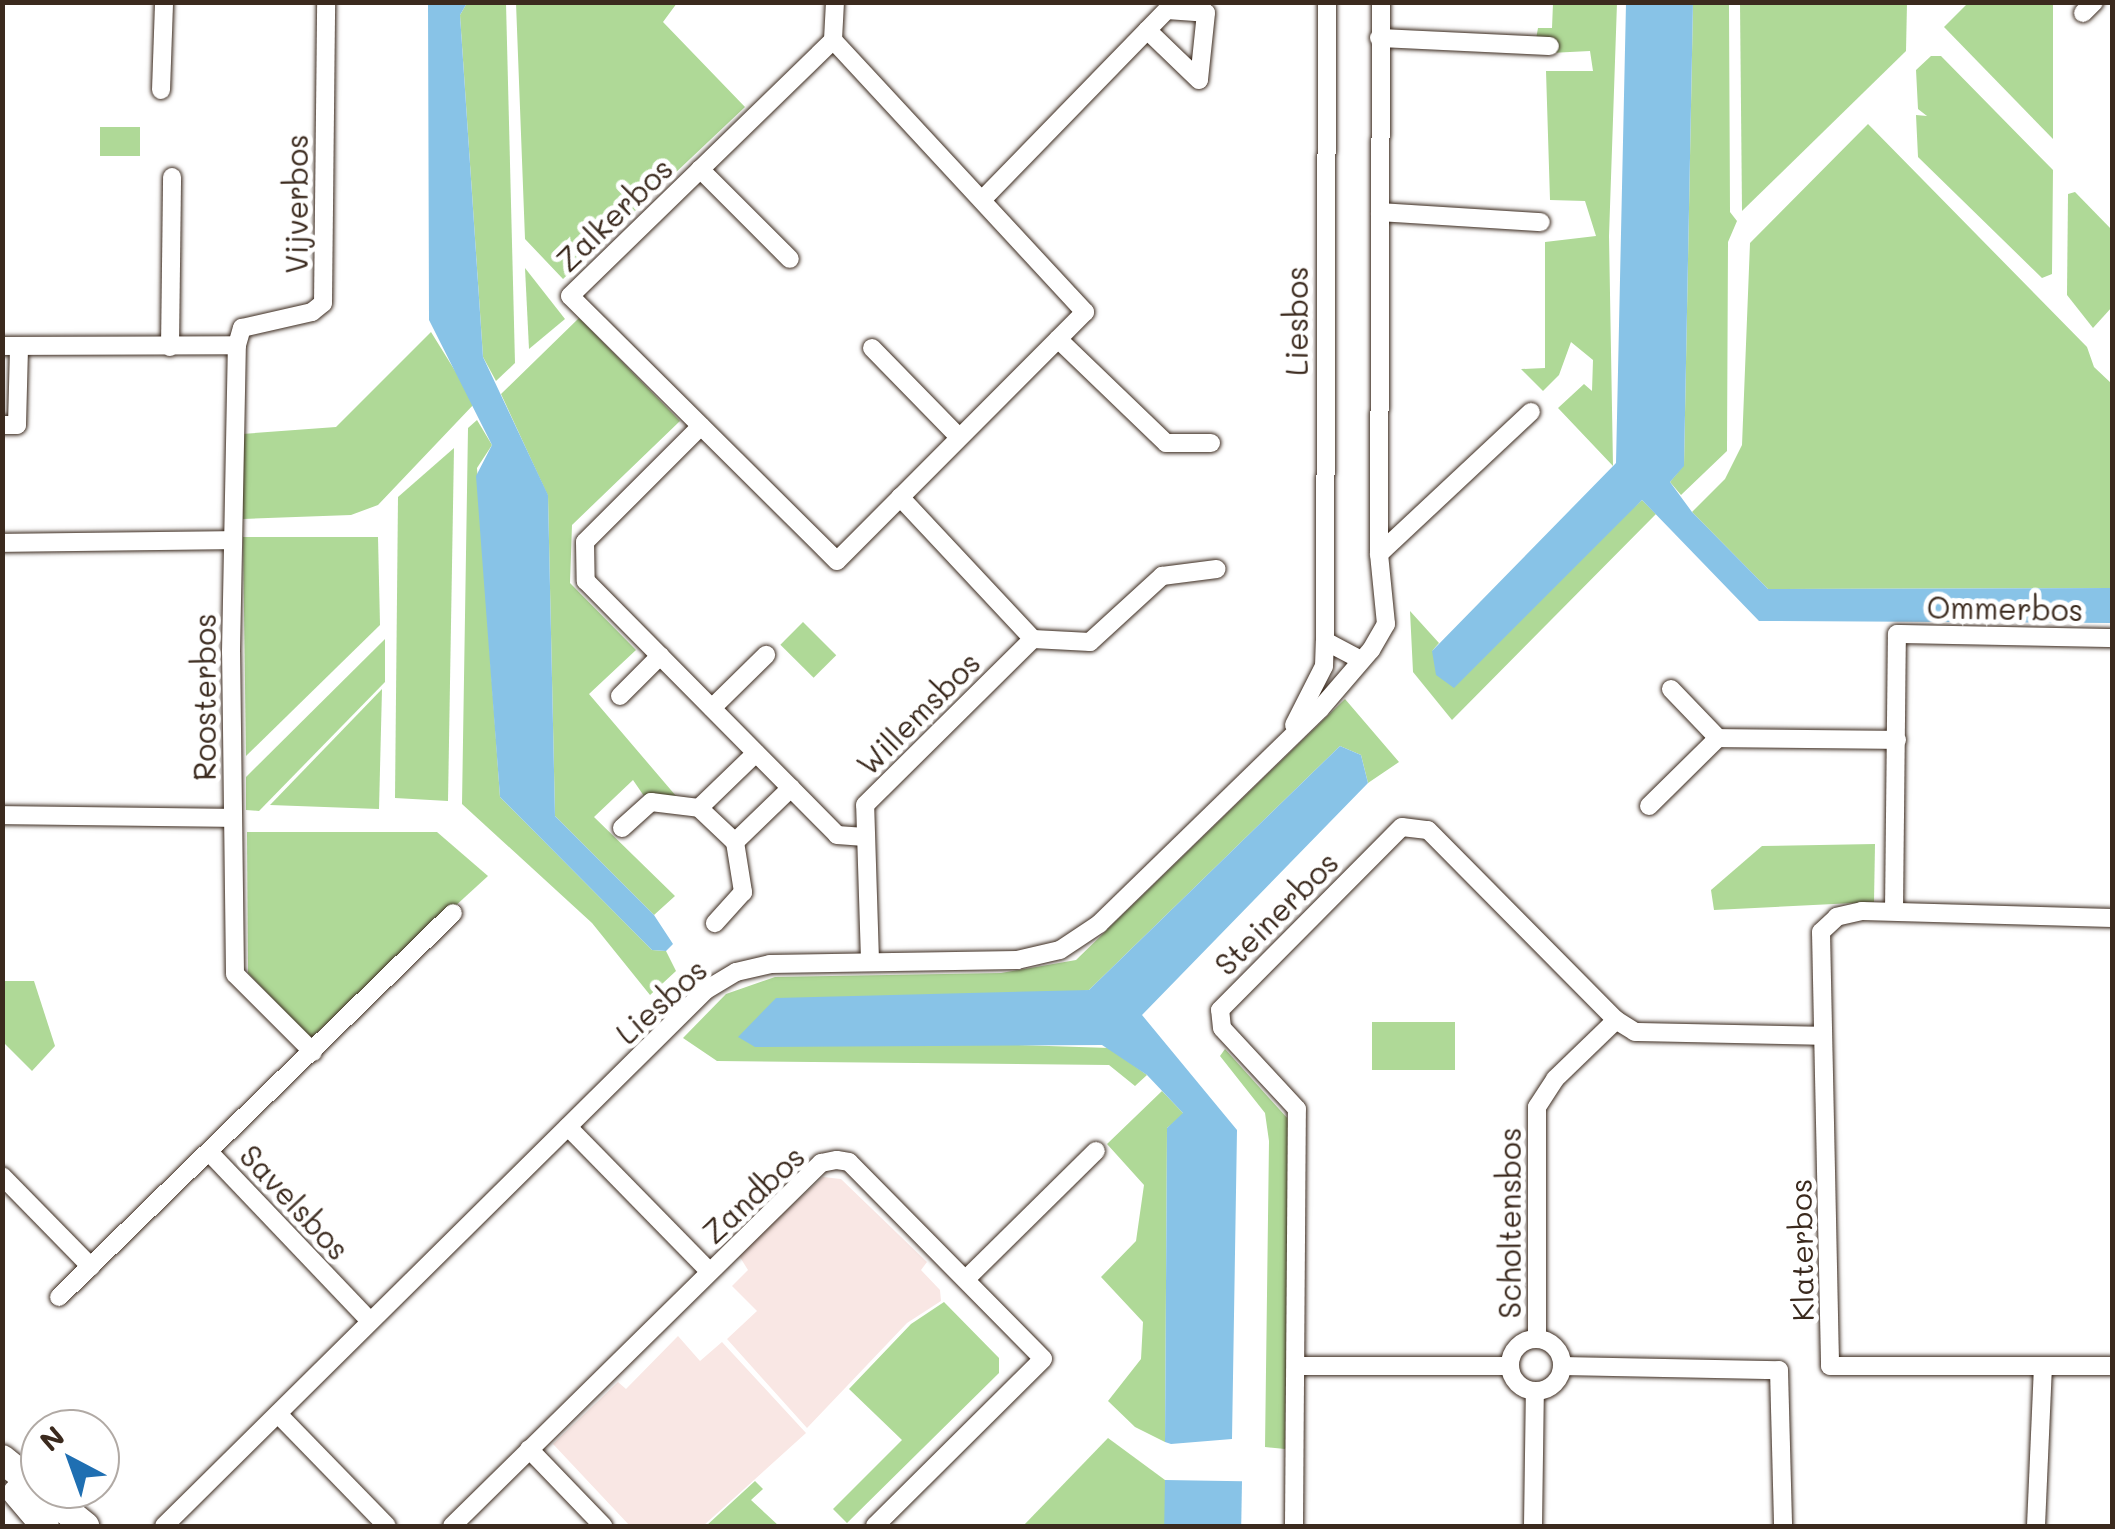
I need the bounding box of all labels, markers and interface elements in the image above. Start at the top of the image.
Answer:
street label: Vijverbos [278,134,314,274]
street label: Zalkerbos [548,150,680,278]
street label: Liesbos [1278,266,1314,376]
street label: Ommerbos [1926,589,2084,627]
street label: Roosterbos [186,613,222,781]
street label: Willemsbos [849,644,987,782]
street label: Steinerbos [1207,844,1345,982]
street label: Liesbos [608,951,714,1051]
street label: Scholtensbos [1491,1127,1527,1319]
street label: Savelsbos [233,1137,357,1267]
street label: Zandbos [695,1138,811,1250]
street label: Klaterbos [1782,1178,1820,1322]
north arrow [20,1409,120,1509]
text: N [32,1417,71,1458]

